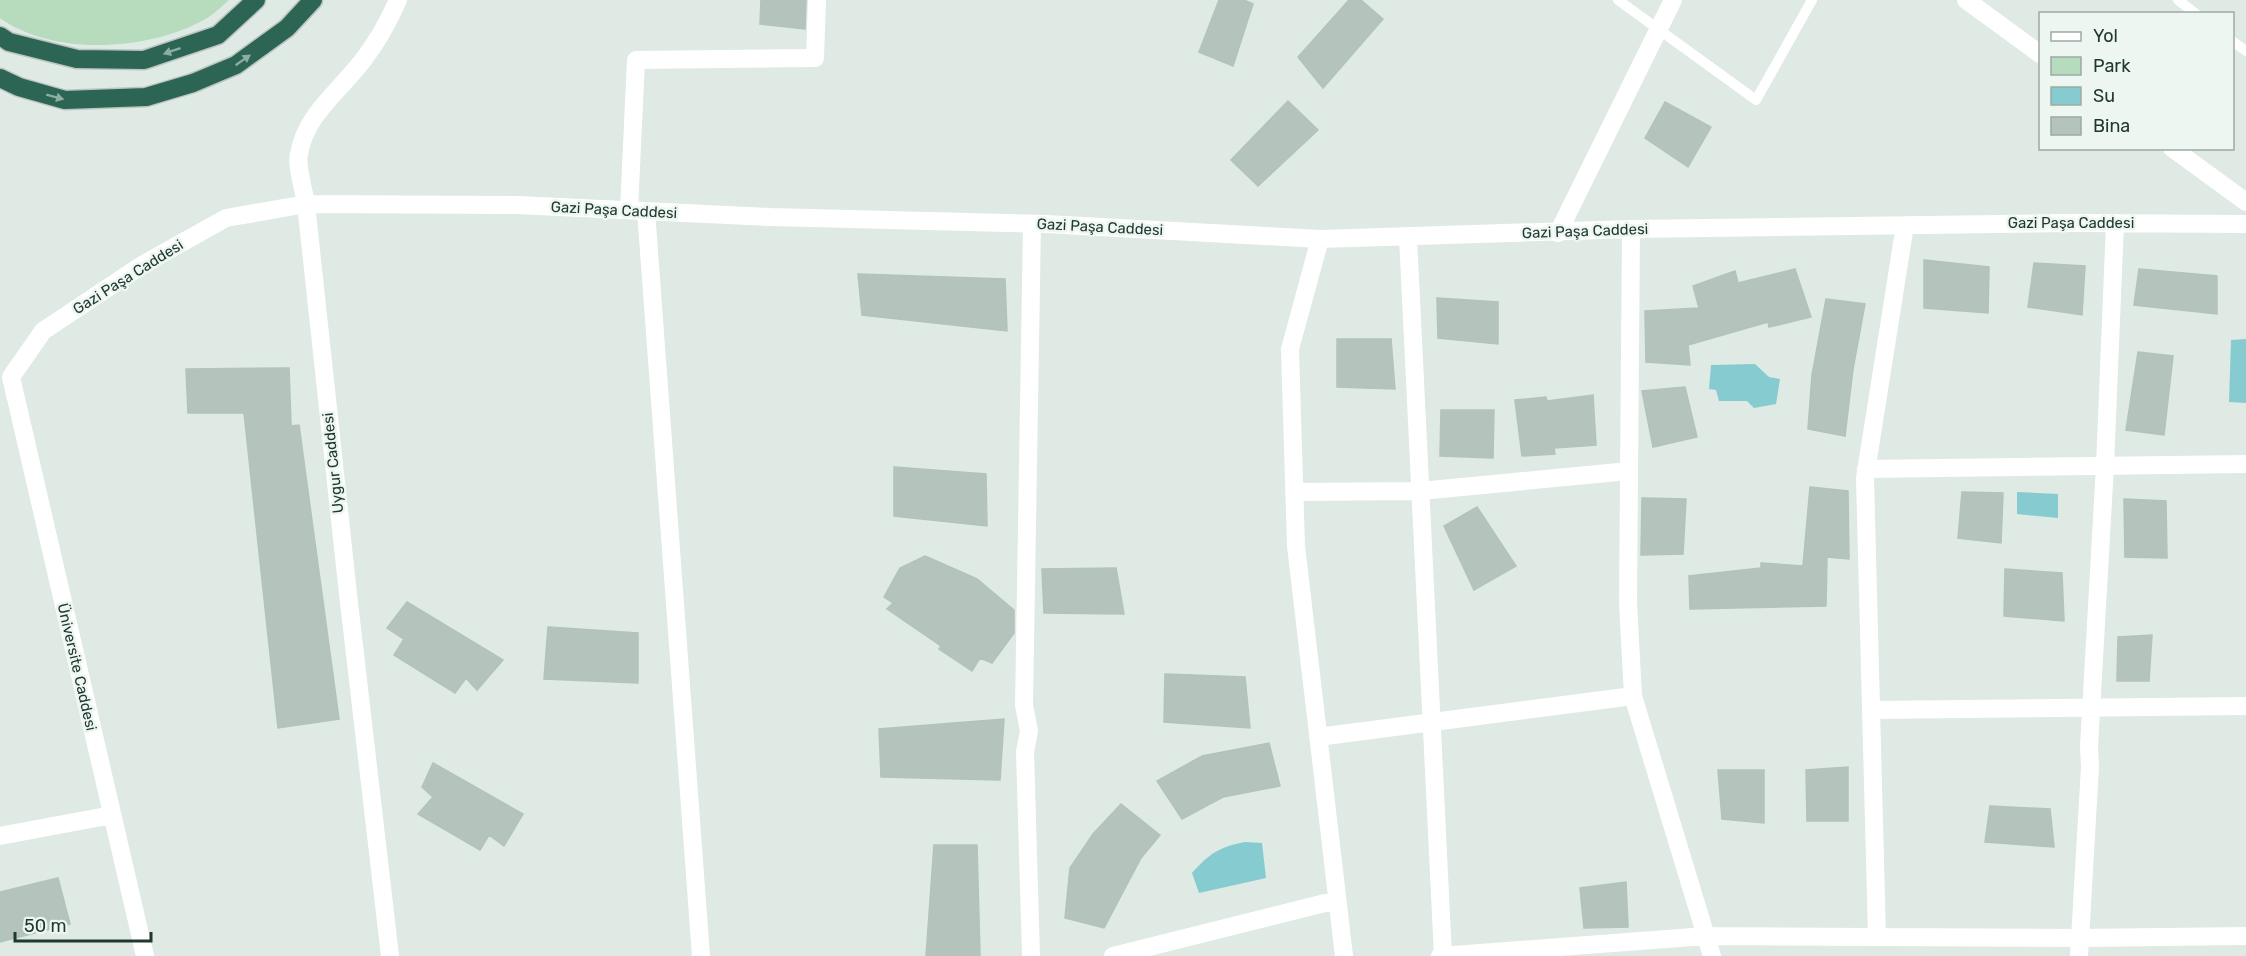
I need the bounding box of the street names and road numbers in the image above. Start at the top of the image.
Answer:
street label: Gazi Paşa Caddesi [550,198,678,222]
street label: Gazi Paşa Caddesi [2008,214,2134,232]
street label: Gazi Paşa Caddesi [1036,215,1164,239]
street label: Gazi Paşa Caddesi [1521,220,1649,242]
street label: Gazi Paşa Caddesi [70,236,186,318]
street label: Uygur Caddesi [319,412,347,514]
street label: Üniversite Caddesi [54,601,100,733]

